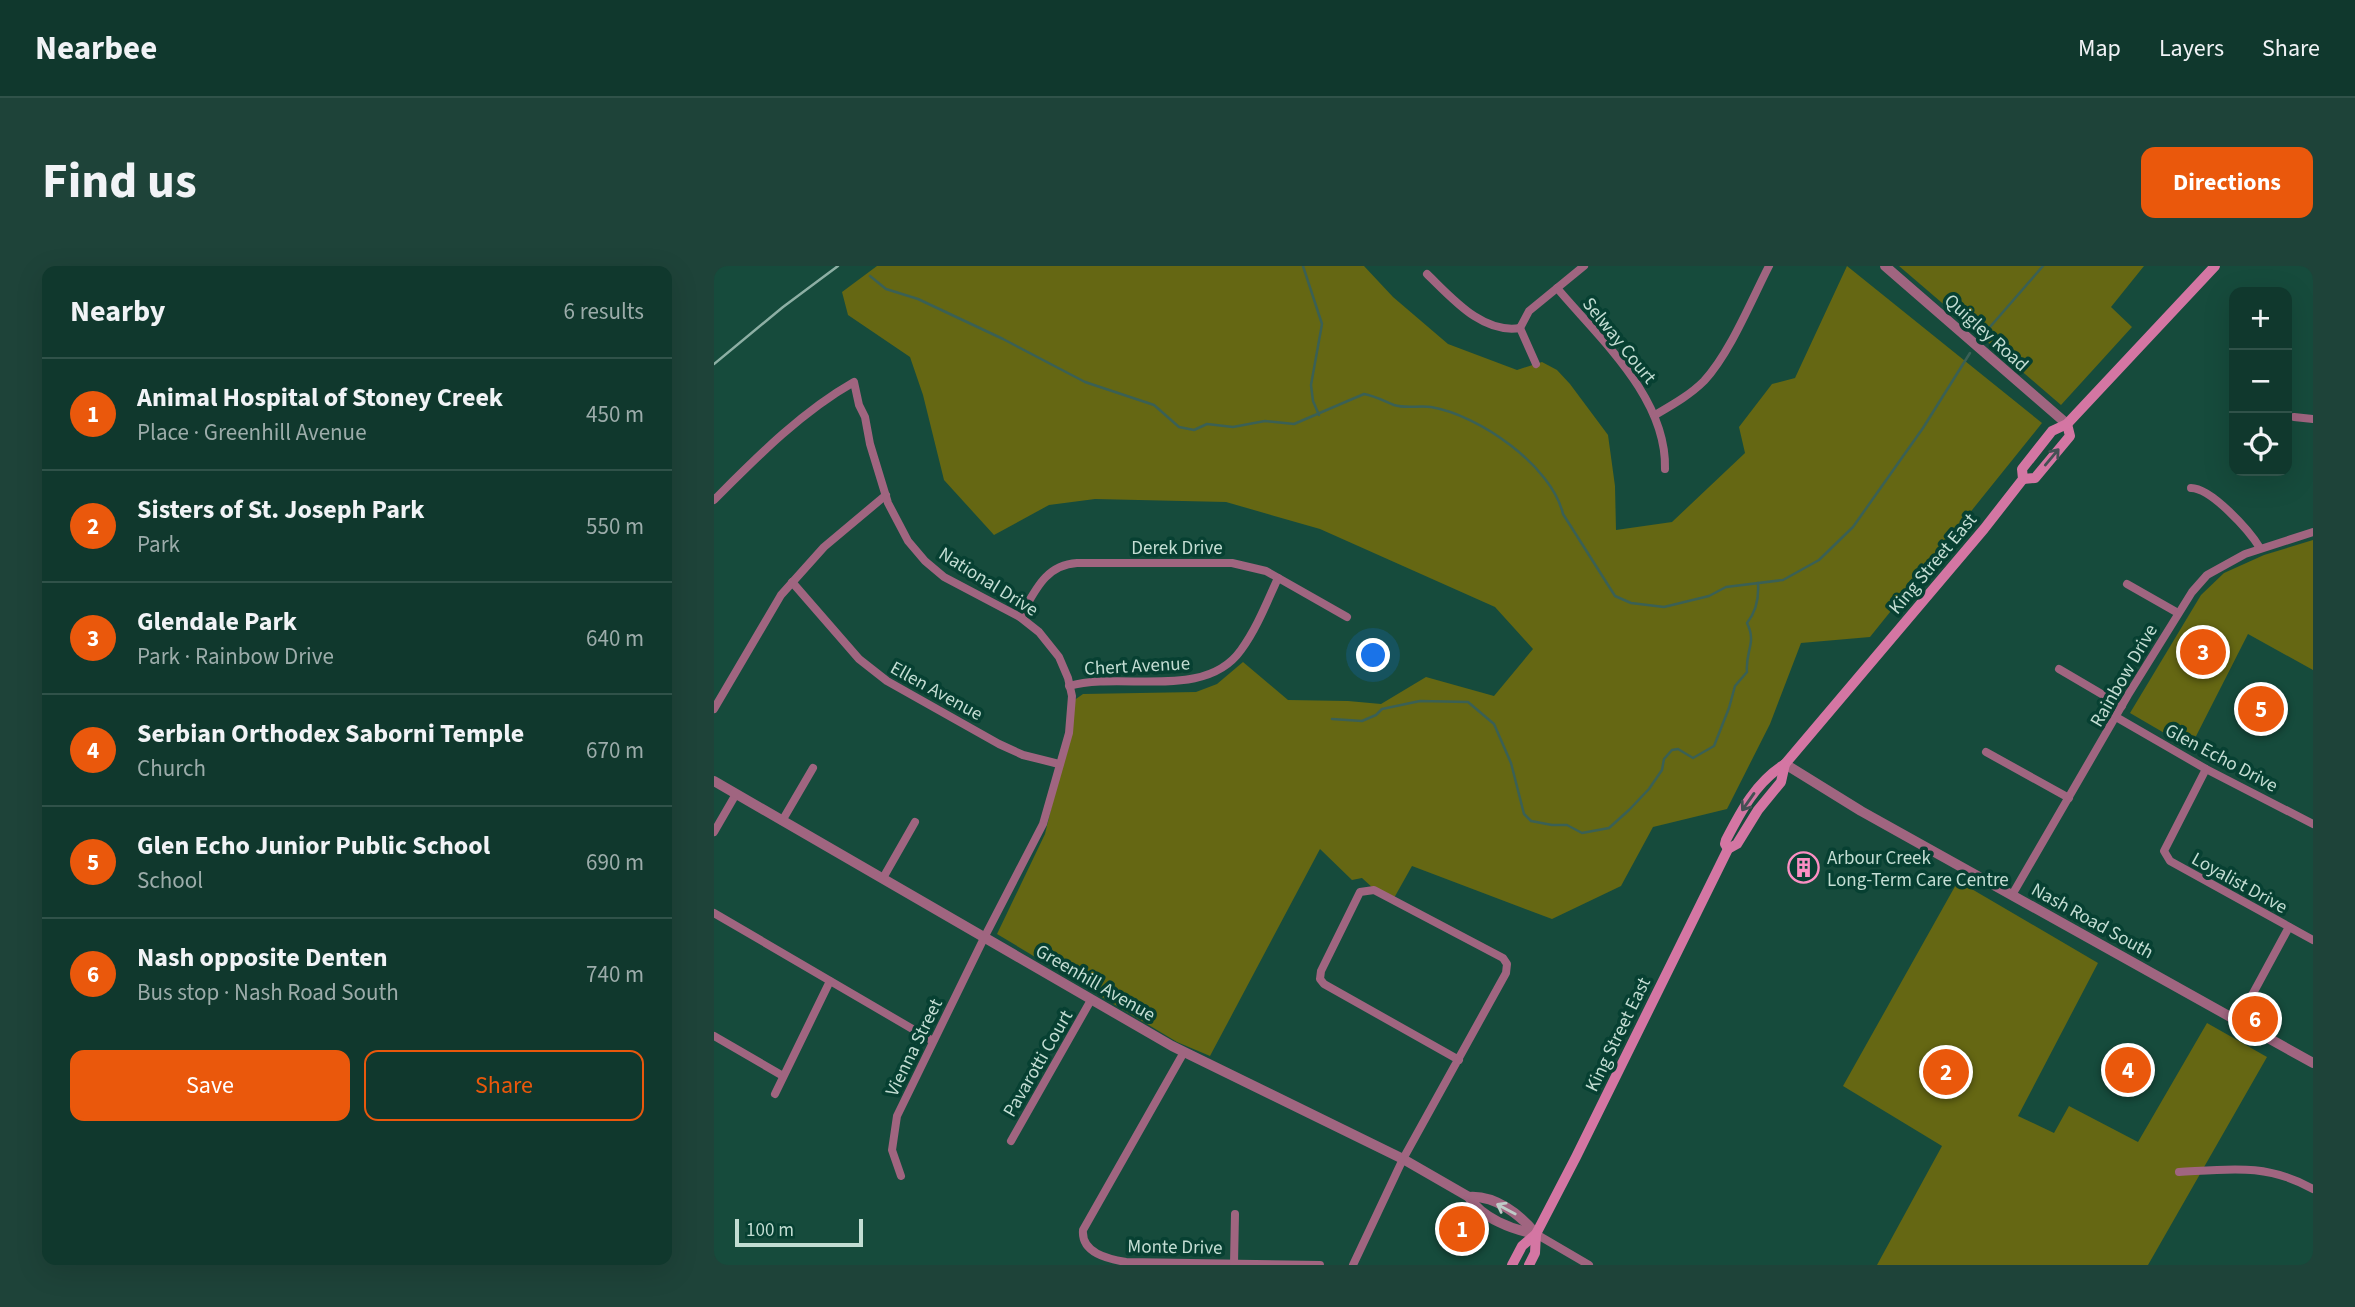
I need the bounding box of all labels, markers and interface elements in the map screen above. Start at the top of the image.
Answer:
text: Nearbee [35,25,157,72]
text: Map [2078,31,2121,66]
text: Layers [2159,31,2224,66]
text: Share [2262,31,2320,66]
text: Find us [42,147,197,217]
button: Directions [2141,147,2313,218]
map controls [2229,287,2292,476]
button: + [2229,287,2292,350]
street label: Quigley Road [1938,288,2034,378]
text: Nearby [70,290,165,333]
street label: Selway Court [1575,292,1663,391]
text: 6 results [564,295,644,328]
button: − [2229,350,2292,413]
text: Animal Hospital of Stoney Creek [137,379,503,416]
text: 1 [87,398,99,431]
text: 450 m [586,398,644,431]
button: locate [2229,413,2292,476]
text: Place · Greenhill Avenue [137,416,367,449]
one-way arrow [2044,448,2060,466]
text: Sisters of St. Joseph Park [137,491,425,528]
street label: King Street East [1883,507,1984,620]
text: 2 [87,510,99,543]
text: 550 m [586,510,644,543]
text: Park [137,528,180,561]
street label: Derek Drive [1131,535,1223,562]
street label: National Drive [933,541,1043,624]
text: Glendale Park [137,603,297,640]
street label: Rainbow Drive [2084,619,2165,732]
text: 3 [87,622,99,655]
text: 640 m [586,622,644,655]
pin: 3 [2180,626,2226,678]
your location [1356,638,1390,672]
text: Park · Rainbow Drive [137,640,334,673]
street label: Chert Avenue [1083,650,1191,683]
street label: Ellen Avenue [885,655,987,728]
pin: 5 [2238,683,2284,735]
text: Serbian Orthodex Saborni Temple [137,715,524,752]
street label: Glen Echo Drive [2160,717,2283,799]
text: 4 [87,734,99,767]
text: 670 m [586,734,644,767]
text: Church [137,752,206,785]
one-way arrow [1741,792,1755,811]
text: Glen Echo Junior Public School [137,827,490,864]
place label: Arbour Creek Long-Term Care Centre [1827,845,2009,894]
text: 5 [87,846,99,879]
text: 690 m [586,846,644,879]
street label: Loyalist Drive [2186,846,2292,921]
building icon: Arbour Creek Long-Term Care Centre [1787,851,1821,885]
text: School [137,864,203,897]
street label: Nash Road South [2026,877,2158,966]
street label: Greenhill Avenue [1030,938,1160,1029]
text: Nash opposite Denten [137,939,388,976]
text: 6 [87,958,99,991]
text: 740 m [586,958,644,991]
street label: King Street East [1579,972,1658,1096]
text: Bus stop · Nash Road South [137,976,399,1009]
pin: 6 [2232,993,2278,1045]
street label: Vienna Street [879,994,950,1101]
street label: Pavarotti Court [997,1005,1080,1122]
pin: 4 [2105,1044,2151,1096]
pin: 2 [1923,1046,1969,1098]
button: Save [70,1050,350,1121]
button: Share [364,1050,644,1121]
one-way arrow [1496,1202,1517,1215]
pin: 1 [1439,1203,1485,1255]
scale bar [735,1216,863,1248]
text: 100 m [746,1217,794,1244]
street label: Monte Drive [1127,1233,1223,1262]

